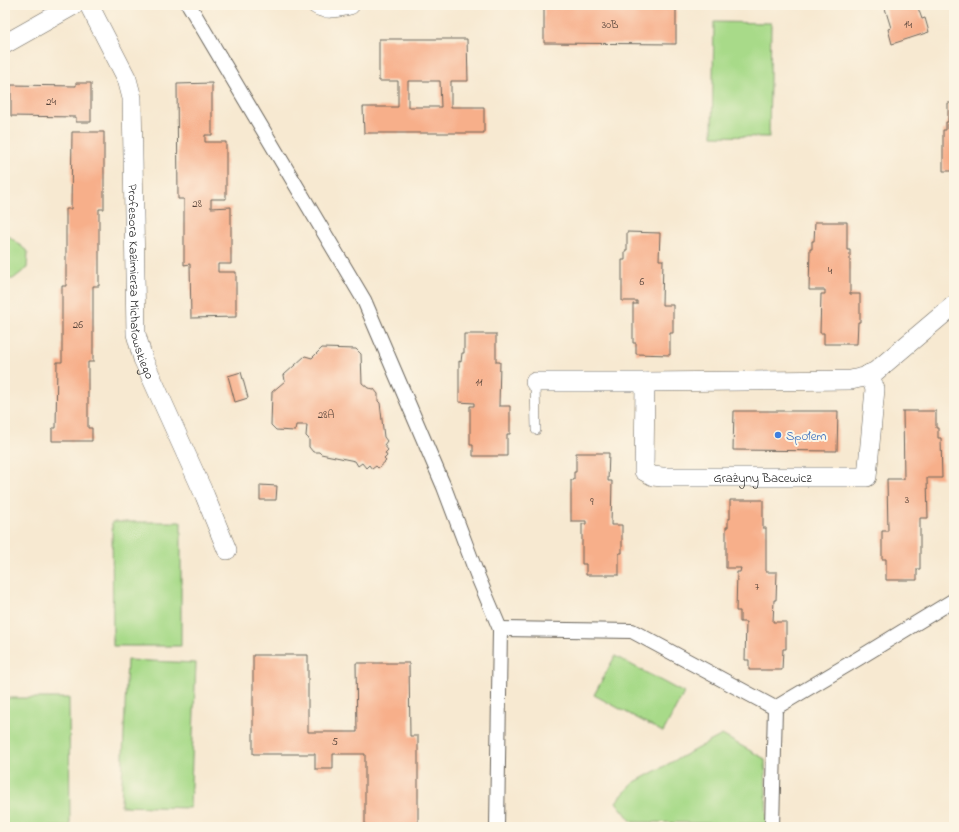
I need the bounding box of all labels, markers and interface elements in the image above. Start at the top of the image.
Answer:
house number: 30B [602,17,619,33]
house number: 14 [904,17,912,33]
house number: 24 [46,94,56,110]
street label: Profesora Kazimierza Michałowskiego [122,184,159,383]
house number: 28 [192,196,202,212]
house number: 4 [828,263,833,279]
house number: 6 [640,274,645,290]
house number: 26 [73,317,83,333]
house number: 11 [476,375,483,391]
house number: 28A [318,407,334,423]
place label: Społem [786,427,827,446]
marker: Społem [773,430,783,440]
street label: Grażyny Bacewicz [713,469,812,489]
house number: 3 [905,492,910,508]
house number: 9 [590,494,594,510]
house number: 7 [755,579,760,595]
house number: 5 [332,734,338,750]

